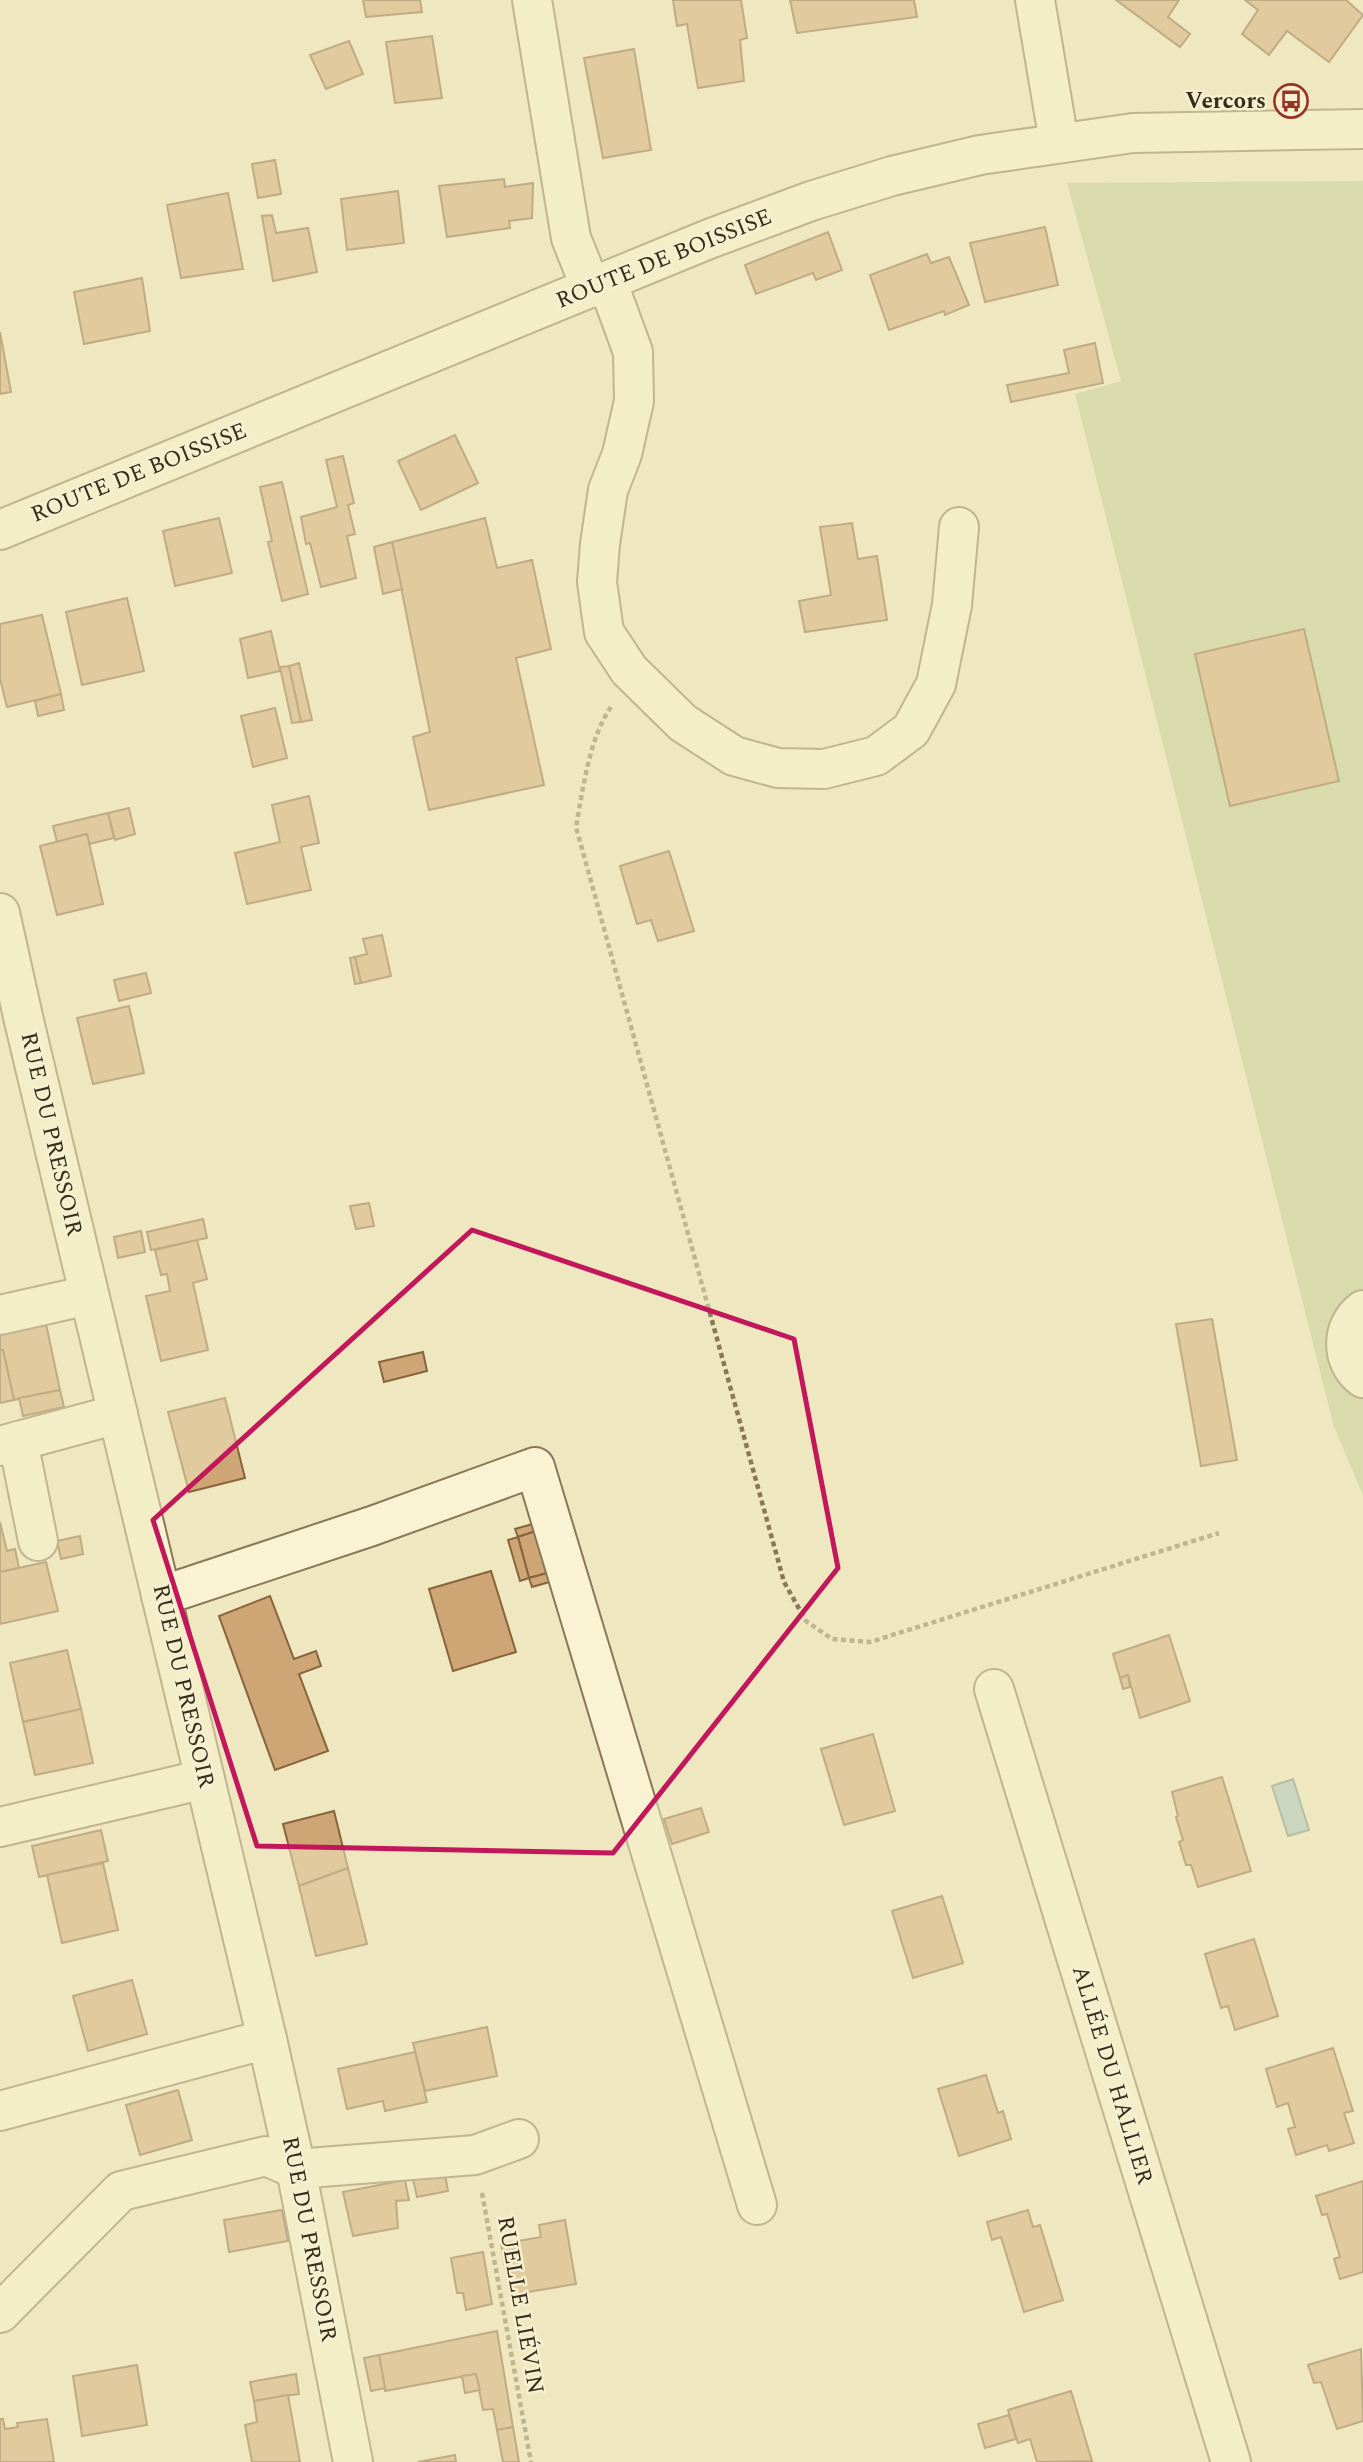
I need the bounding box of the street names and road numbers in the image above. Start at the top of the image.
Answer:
street label: ROUTE DE BOISSISE [551,200,777,318]
street label: ROUTE DE BOISSISE [26,414,252,532]
street label: RUE DU PRESSOIR [11,1029,92,1240]
street label: RUE DU PRESSOIR [143,1581,224,1792]
street label: ALLÉE DU HALLIER [1062,1961,1162,2190]
street label: RUE DU PRESSOIR [272,2134,346,2345]
street label: RUELLE LIÉVIN [487,2213,553,2397]

